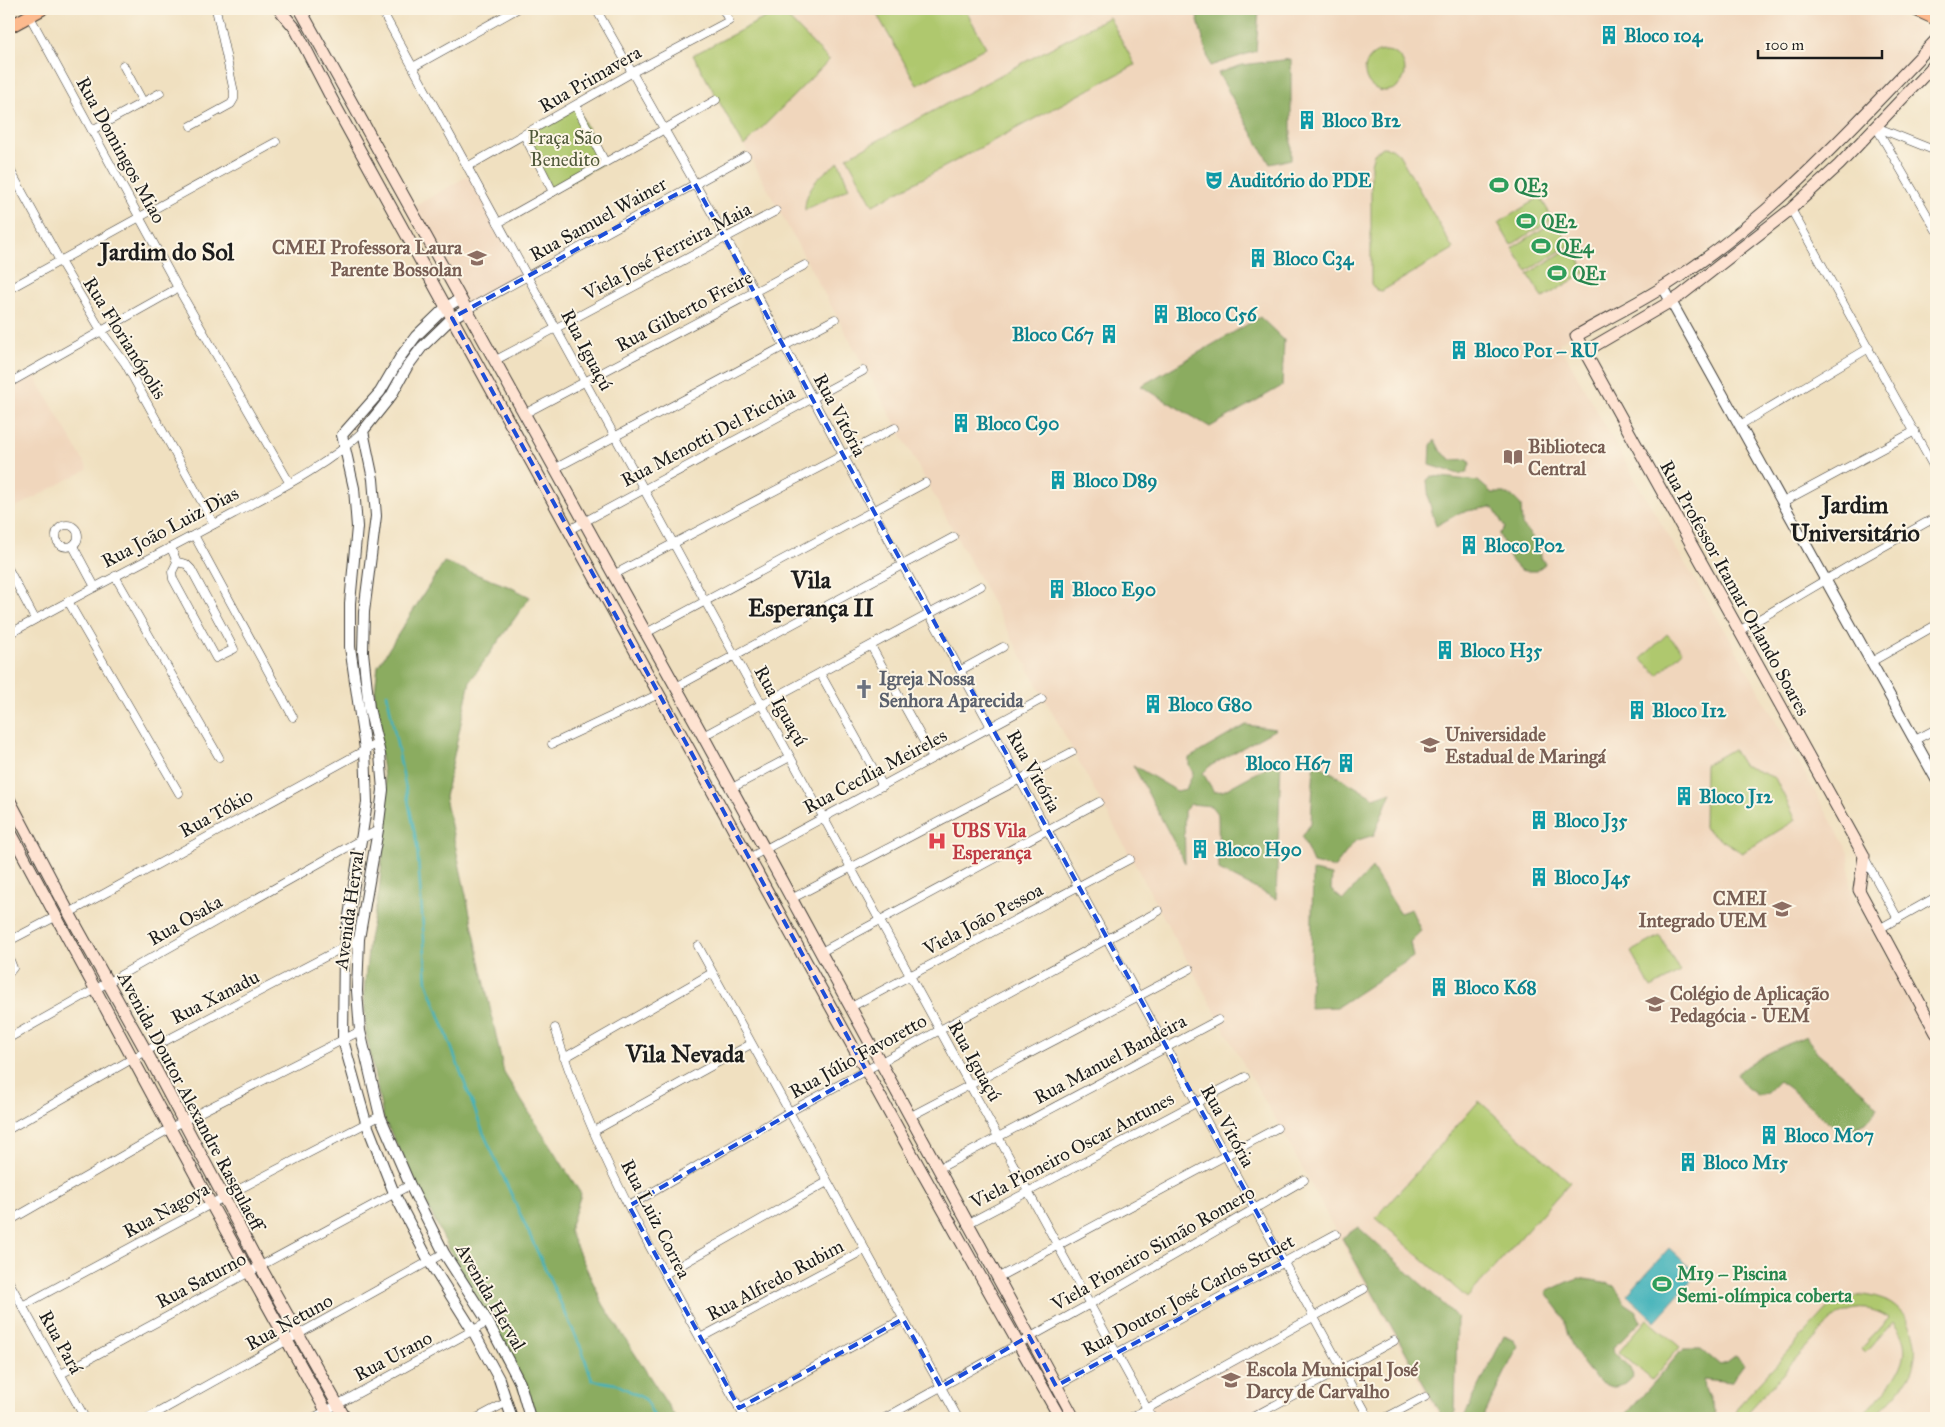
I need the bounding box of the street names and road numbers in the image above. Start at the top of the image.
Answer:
street label: Rua Primavera [535,40,646,118]
street label: Rua Domingos Miao [70,73,171,228]
street label: Rua Samuel Wainer [525,171,671,266]
street label: Viela José Ferreira Maia [578,197,756,306]
street label: Rua Gilberto Freire [612,265,756,357]
street label: Rua Florianópolis [78,273,172,403]
street label: Rua Iguaçú [555,305,618,395]
street label: Rua Vitória [809,370,872,461]
street label: Rua Menotti Del Picchia [617,380,800,492]
street label: Rua Professor Itamar Orlando Soares [1655,456,1815,720]
street label: Rua João Luiz Dias [98,481,243,574]
street label: Rua Iguaçú [749,662,813,751]
street label: Rua Cecília Meireles [799,723,951,819]
street label: Rua Vitória [1002,726,1066,817]
street label: Rua Tókio [175,783,257,842]
street label: Avenida Herval [329,848,369,972]
street label: Viela João Pessoa [918,877,1048,962]
street label: Rua Osaka [144,889,227,950]
street label: Rua Xanadu [167,965,263,1029]
street label: Avenida Doutor Alexandre Rasgulaeff [112,967,271,1238]
street label: Rua Júlio Favoretto [785,1009,931,1104]
street label: Rua Manuel Bandeira [1030,1009,1191,1109]
street label: Rua Iguaçú [943,1017,1007,1106]
street label: Rua Vitória [1196,1081,1260,1172]
street label: Viela Pioneiro Oscar Antunes [965,1087,1178,1214]
street label: Rua Luiz Correa [616,1156,696,1283]
street label: Rua Nagoya [119,1177,214,1244]
street label: Viela Pioneiro Simão Romero [1046,1180,1259,1316]
street label: Rua Doutor José Carlos Struet [1078,1229,1299,1362]
street label: Rua Alfredo Rubim [703,1234,847,1326]
street label: Avenida Herval [451,1239,531,1355]
street label: Rua Saturno [152,1247,250,1313]
street label: Rua Netuno [241,1289,337,1355]
street label: Rua Pará [34,1306,88,1379]
street label: Rua Urano [350,1326,436,1386]

